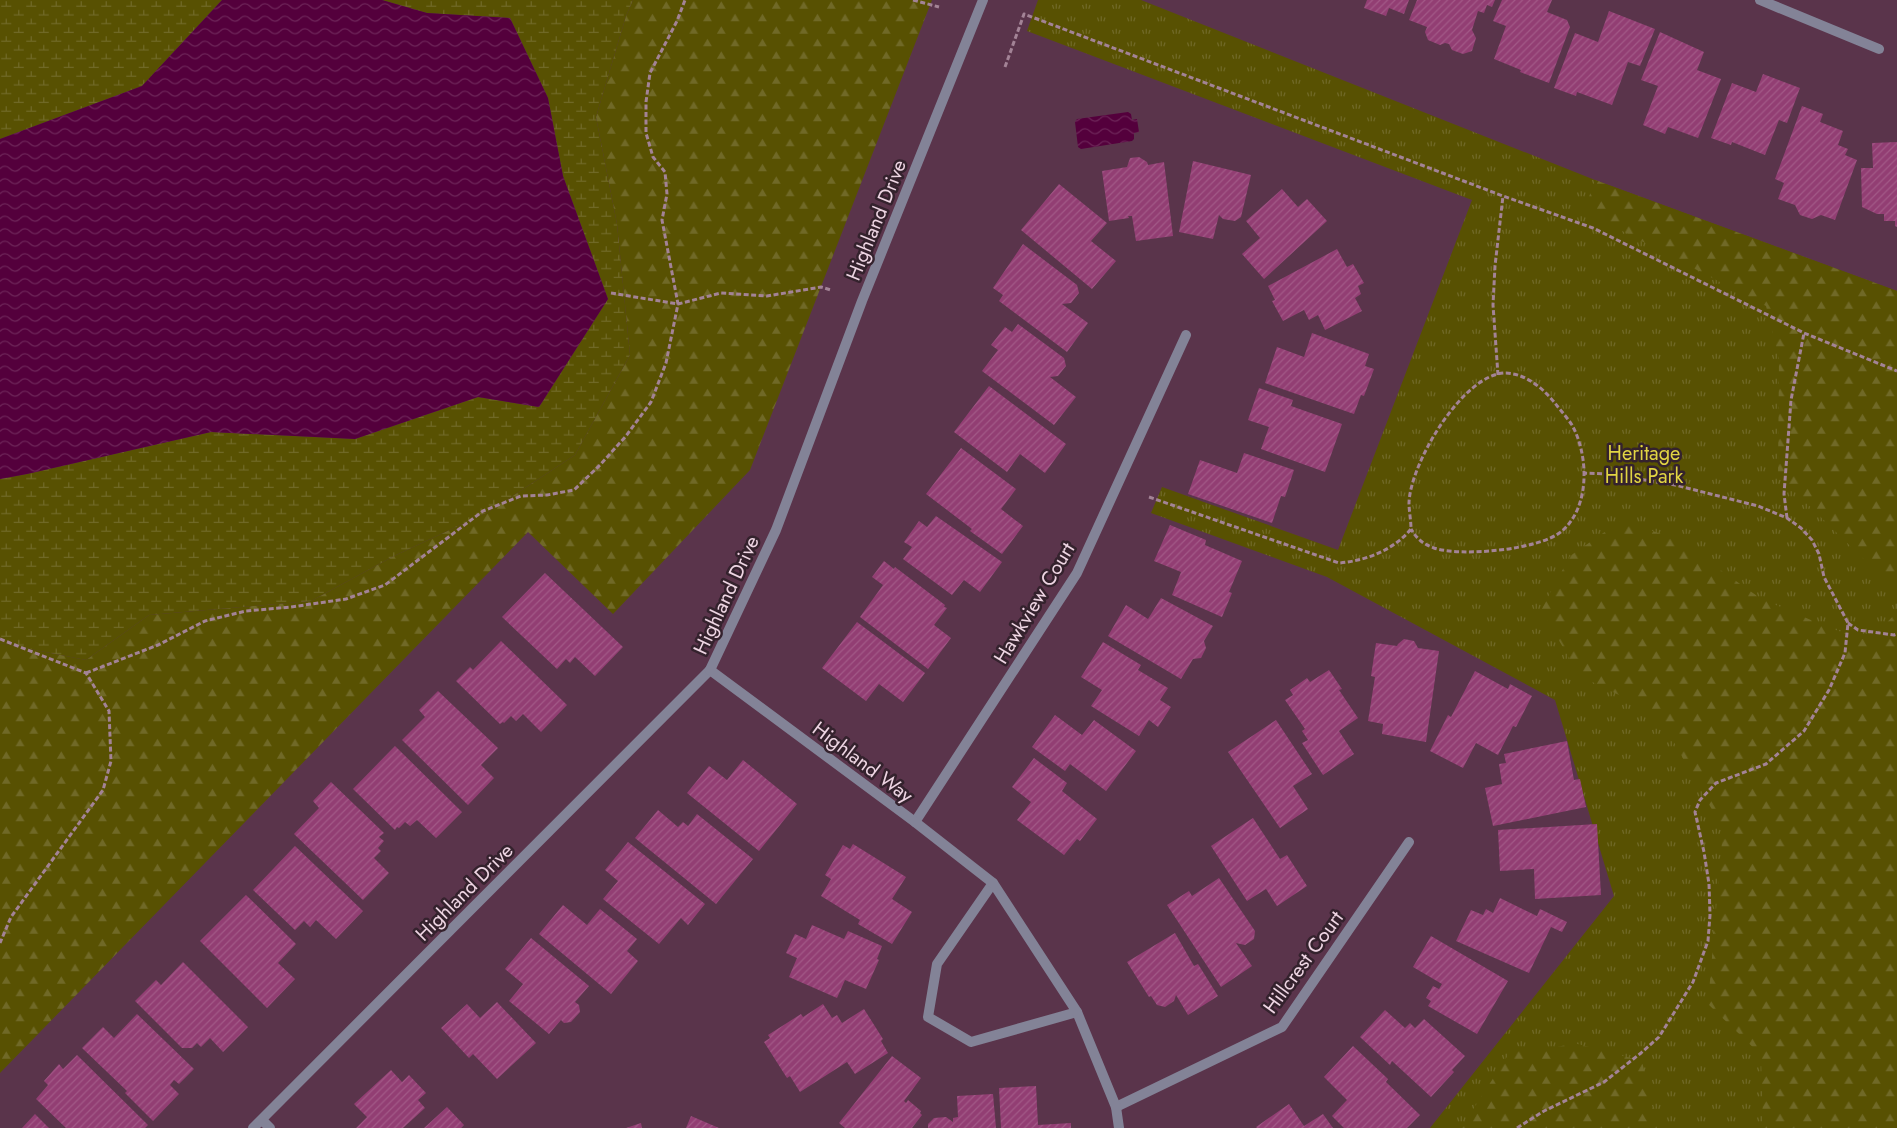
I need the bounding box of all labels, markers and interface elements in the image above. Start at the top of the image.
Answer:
street label: Highland Drive [839,155,914,285]
park label: Heritage Hills Park [1605,439,1683,491]
street label: Highland Drive [686,531,767,659]
street label: Hawkview Court [987,537,1082,669]
street label: Highland Way [806,715,919,810]
street label: Highland Drive [409,837,520,948]
street label: Hillcrest Court [1256,905,1351,1020]

